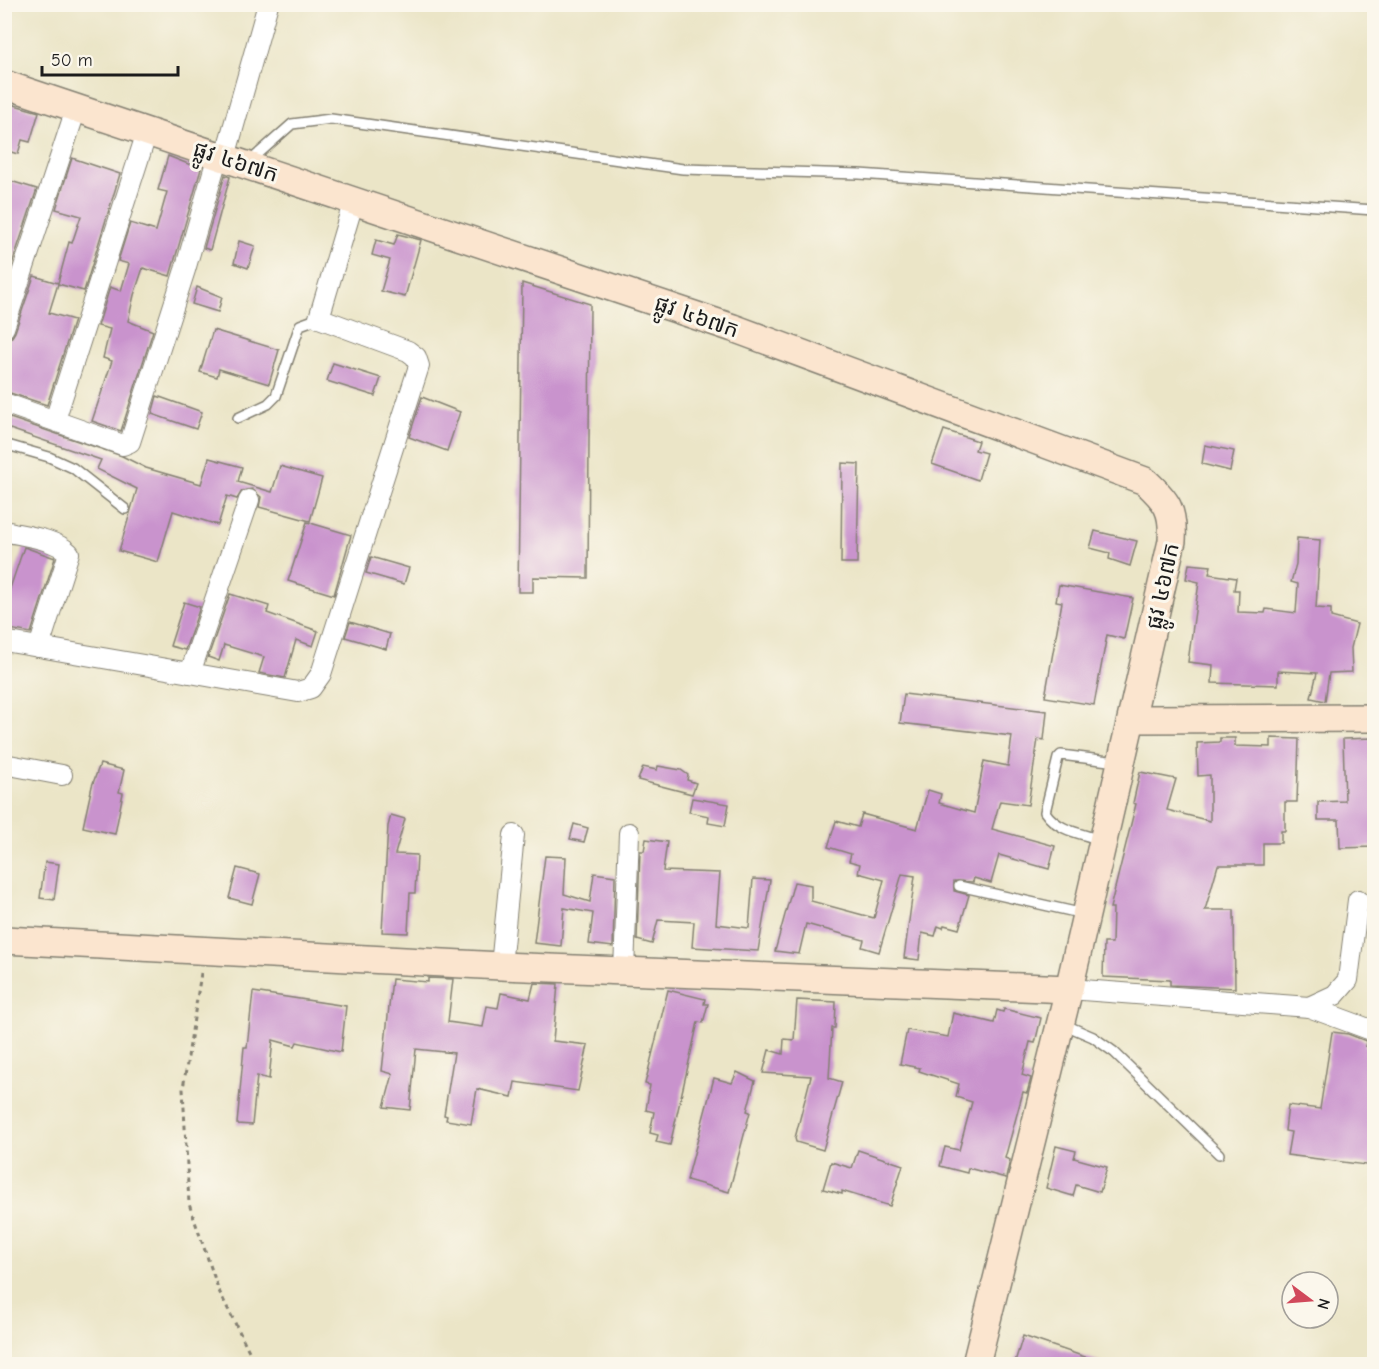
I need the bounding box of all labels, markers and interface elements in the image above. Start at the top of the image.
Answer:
scale bar [42,39,178,77]
text: 50 m [51,50,93,71]
street label: ផ្លូវ ៤៦៧ក [188,136,281,194]
street label: ផ្លូវ ៤៦៧ក [649,290,742,350]
street label: ផ្លូវ ៤៦៧ក [1141,541,1191,633]
north arrow [1280,1270,1340,1330]
text: N [1313,1296,1334,1311]

